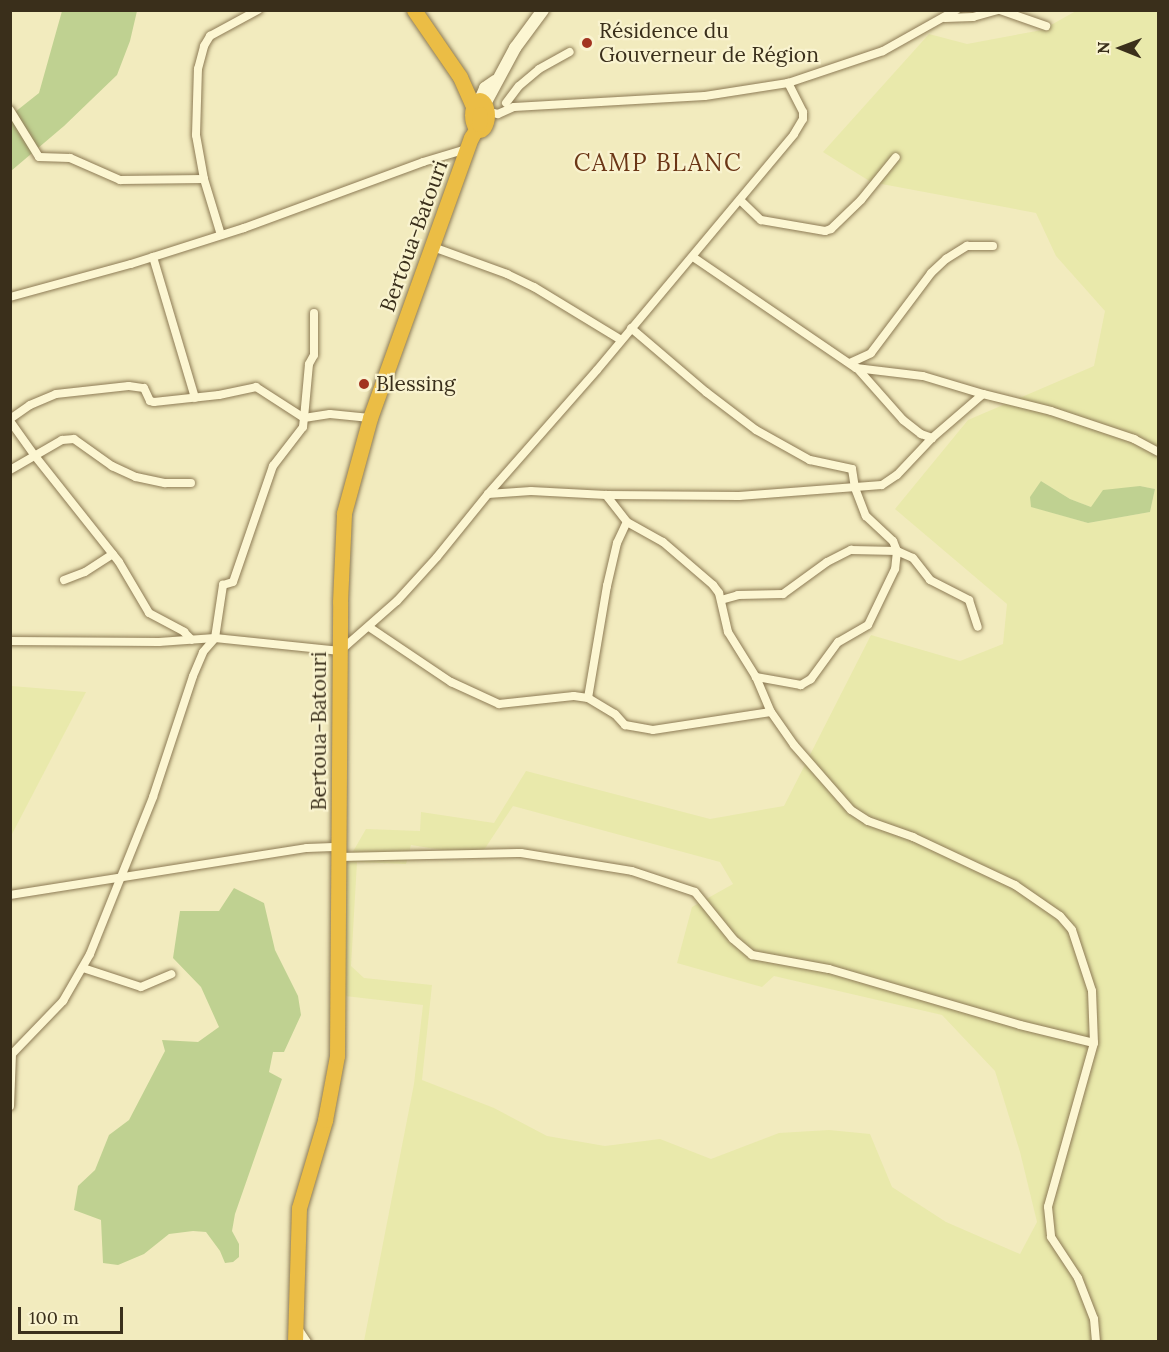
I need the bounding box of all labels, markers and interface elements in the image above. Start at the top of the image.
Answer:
place label: Résidence du Gouverneur de Région [599,18,819,68]
north arrow [1091,18,1151,78]
marker: Résidence du Gouverneur de Région [580,36,594,50]
text: N [1093,41,1113,54]
district label: CAMP BLANC [574,149,742,177]
street label: Bertoua-Batouri [375,157,453,315]
place label: Blessing [376,371,456,397]
marker: Blessing [357,377,371,391]
street label: Bertoua-Batouri [306,651,332,811]
scale bar [21,1295,126,1333]
text: 100 m [29,1306,79,1329]

